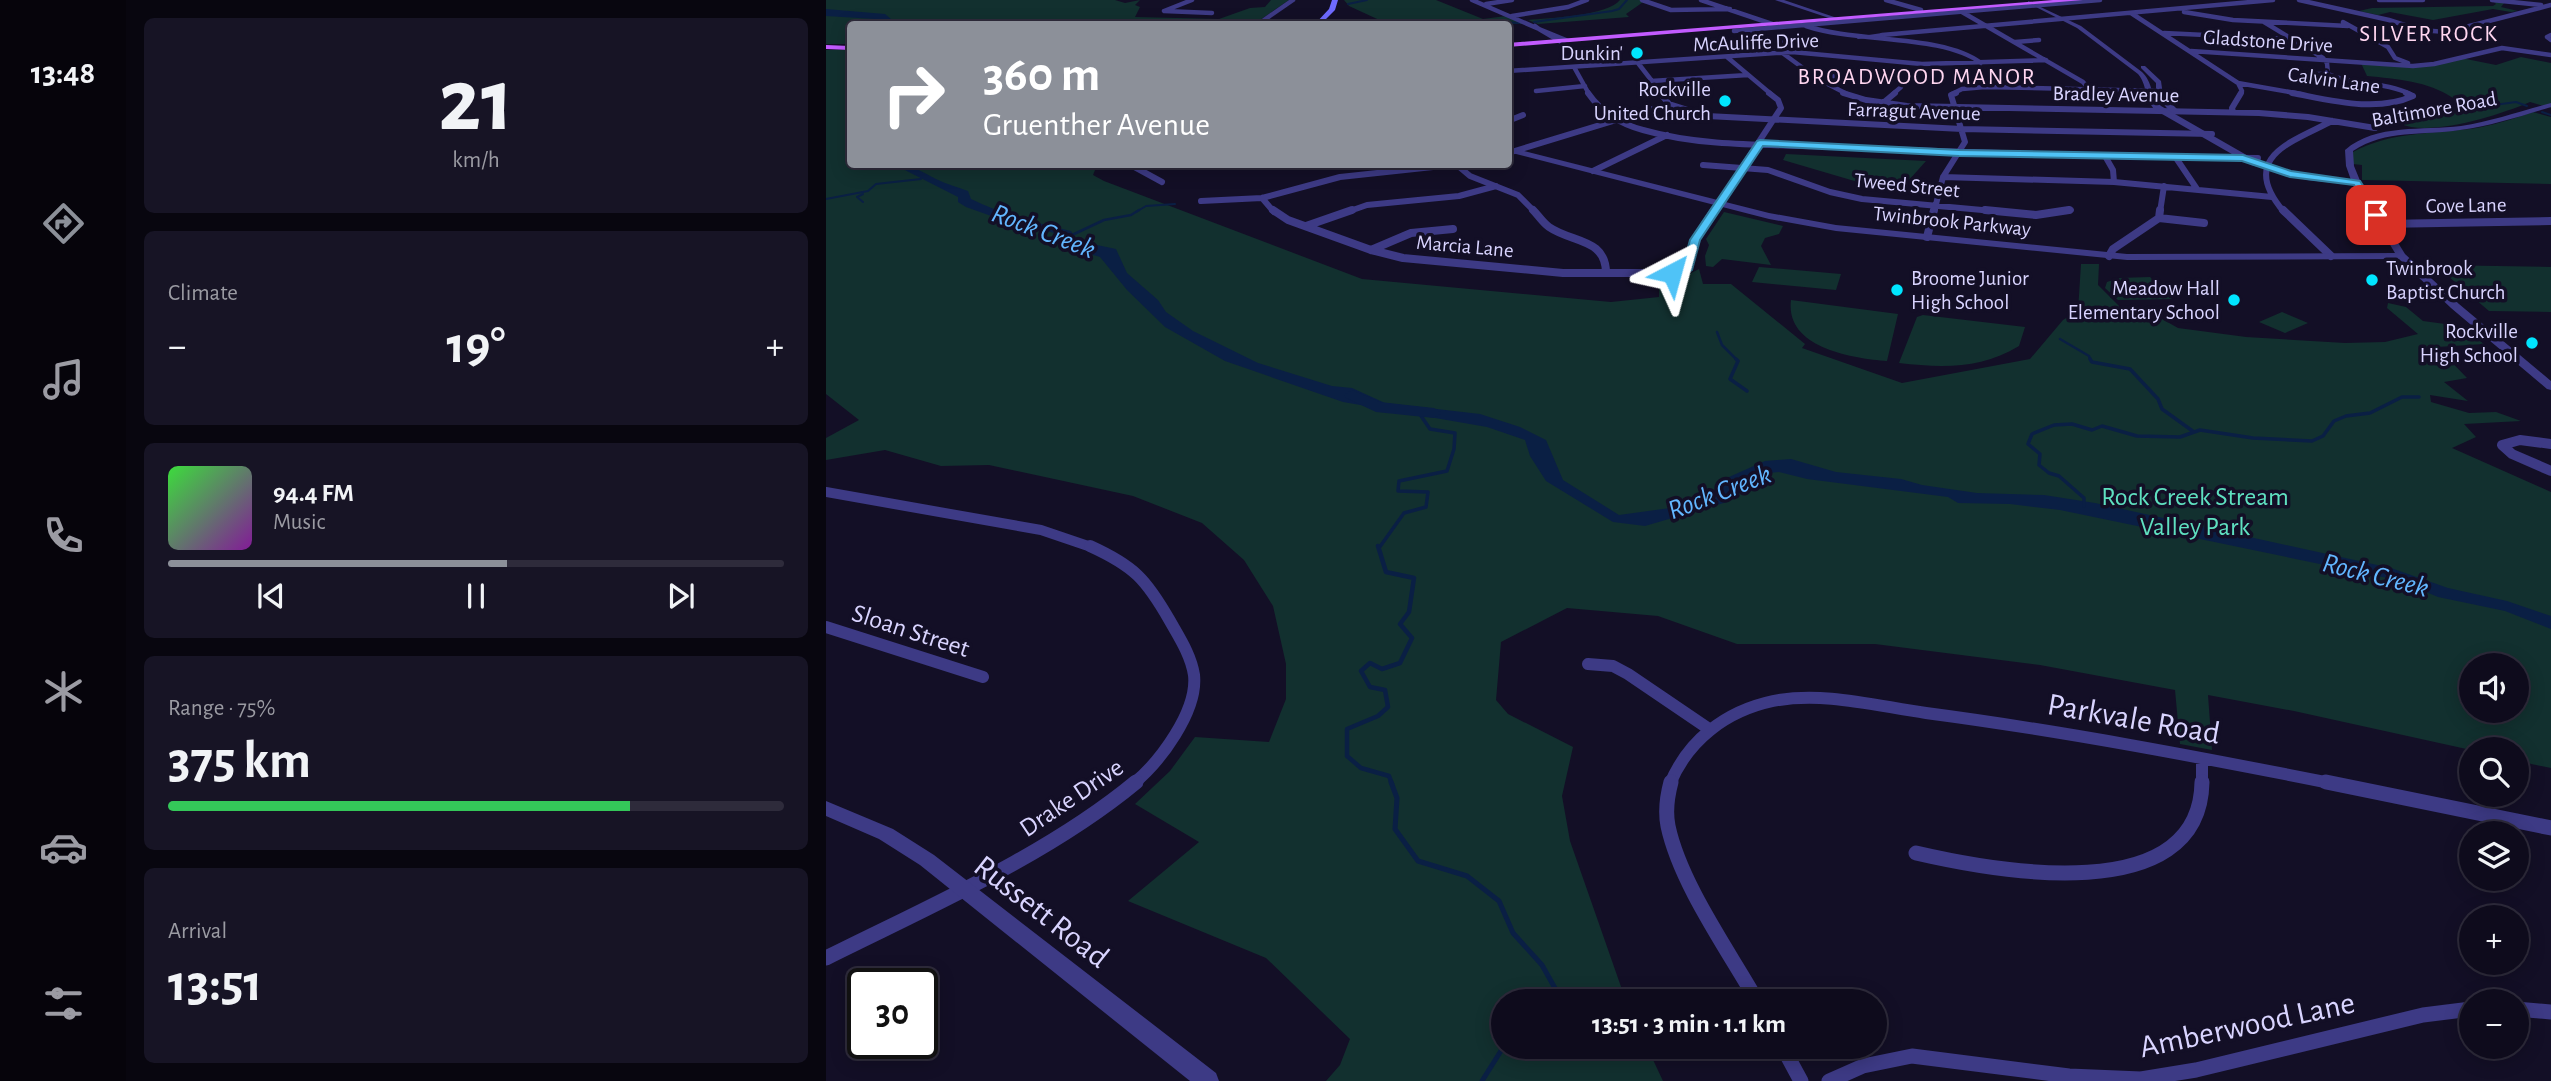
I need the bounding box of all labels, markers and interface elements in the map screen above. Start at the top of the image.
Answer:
district label: SILVER ROCK [2359,23,2499,46]
street label: Gladstone Drive [2202,26,2334,57]
street label: McAuliffe Drive [1693,30,1819,55]
place label: Dunkin' [1560,43,1623,64]
marker: Dunkin' [1629,45,1645,61]
icon: right [868,49,959,140]
text: 360 m [983,51,1100,100]
text: 21 [438,56,514,147]
text: 13:48 [31,57,95,89]
street label: Calvin Lane [2287,64,2381,97]
district label: BROADWOOD MANOR [1797,66,2037,89]
place label: Rockville United Church [1594,79,1711,124]
street label: Bradley Avenue [2052,83,2180,106]
street label: Baltimore Road [2370,88,2498,131]
marker: Rockville United Church [1717,93,1733,109]
street label: Farragut Avenue [1847,99,1981,124]
text: Gruenther Avenue [983,109,1210,141]
text: km/h [452,149,500,172]
street label: Tweed Street [1853,170,1961,202]
pin [2346,185,2406,245]
street label: Cove Lane [2425,194,2507,217]
icon: arrive [2357,196,2395,234]
icon: directions [39,199,88,248]
water label: Rock Creek [988,199,1099,264]
street label: Twinbrook Parkway [1872,203,2032,240]
street label: Marcia Lane [1415,232,1515,261]
position arrow [1635,236,1709,310]
place label: Twinbrook Baptist Church [2386,258,2506,303]
place label: Broome Junior High School [1911,268,2029,313]
marker: Twinbrook Baptist Church [2364,272,2380,288]
place label: Meadow Hall Elementary School [2068,278,2220,323]
text: Climate [168,282,238,305]
marker: Broome Junior High School [1889,282,1905,298]
marker: Meadow Hall Elementary School [2226,292,2242,308]
text: 19° [446,320,506,372]
place label: Rockville High School [2420,321,2518,366]
text: − [168,328,186,366]
text: + [766,328,784,366]
marker: Rockville High School [2524,335,2540,351]
icon: music [39,355,88,404]
water label: Rock Creek [1664,460,1775,525]
text: 94.4 FM [273,480,354,506]
park label: Rock Creek Stream Valley Park [2101,484,2289,540]
icon: phone [39,511,88,560]
text: Music [273,511,325,534]
water label: Rock Creek [2320,549,2432,603]
icon: previous [252,577,290,615]
icon: pause [457,577,495,615]
icon: next [662,577,700,615]
street label: Sloan Street [849,600,973,662]
map controls [2459,653,2529,1059]
button: sound [2459,653,2529,723]
icon: climate [39,667,88,716]
street label: Parkvale Road [2045,688,2223,750]
text: Range · 75% [168,697,275,720]
text: 375 km [168,735,311,787]
button: search [2459,737,2529,807]
street label: Drake Drive [1015,754,1128,842]
button: layers [2459,821,2529,891]
icon: car [39,823,88,872]
street label: Russett Road [968,850,1115,974]
button: + [2459,905,2529,975]
text: Arrival [168,920,227,943]
text: 13:51 [168,958,262,1010]
speed limit sign: 30 [847,968,938,1059]
icon: filters [39,979,88,1028]
street label: Amberwood Lane [2137,987,2358,1063]
button: − [2459,989,2529,1059]
text: 13:51 · 3 min · 1.1 km [1592,1011,1786,1037]

